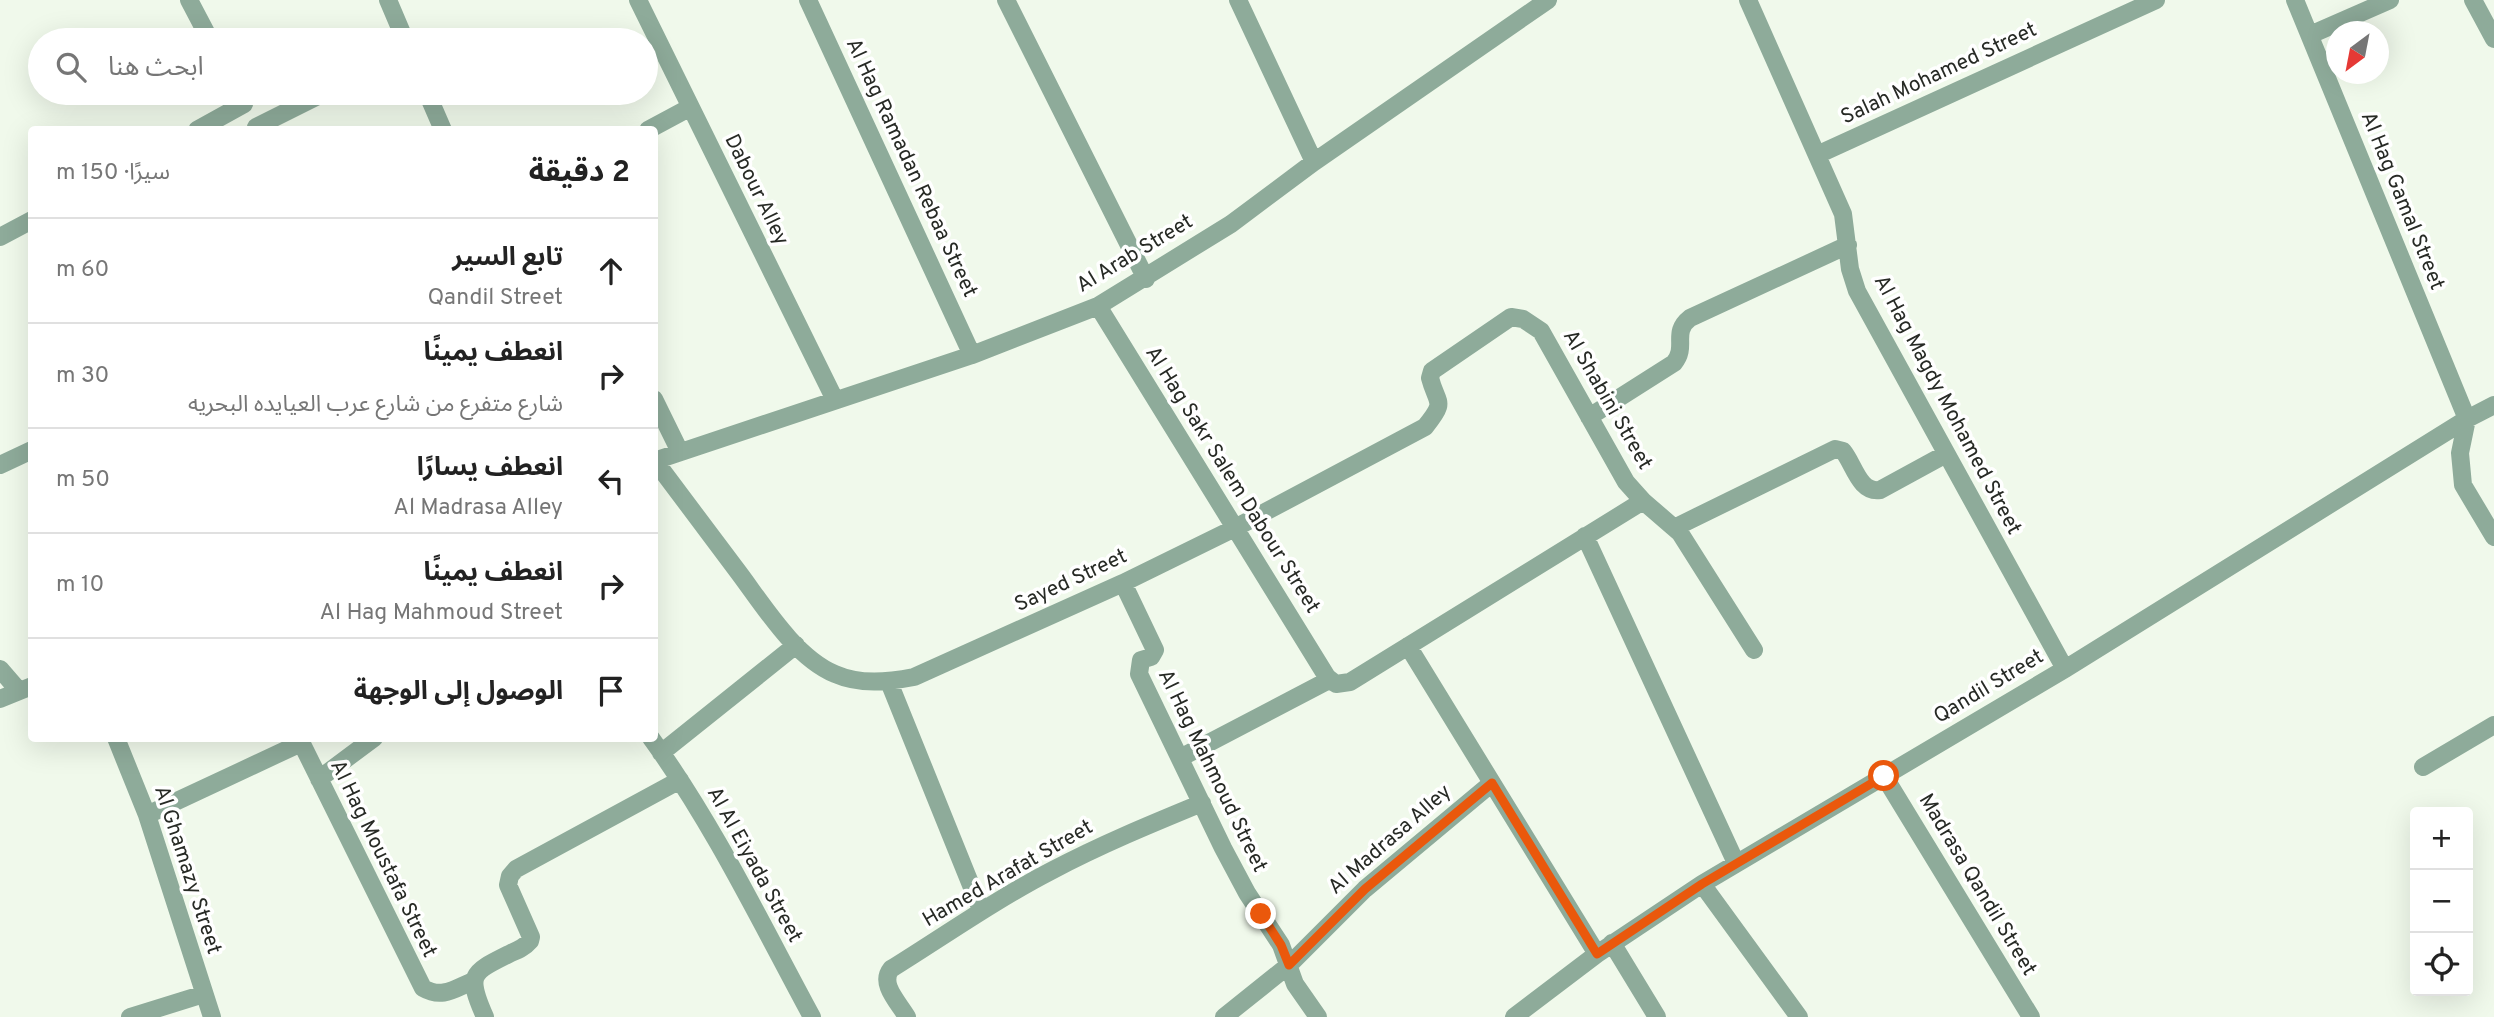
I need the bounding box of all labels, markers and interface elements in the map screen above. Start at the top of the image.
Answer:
street label: Salah Mohamed Street [1837,17,2041,131]
north arrow [2326,21,2389,84]
search box [28,28,658,105]
street label: Al Hag Ramadan Rebaa Street [839,34,983,302]
icon: search [52,48,90,86]
text: ابحث هنا [108,52,204,85]
street label: Al Hag Gamal Street [2354,108,2450,294]
street label: Dabour Alley [717,130,795,250]
text: 2 دقيقة [529,155,630,192]
text: سيرًا · 150 m [56,159,170,188]
street label: Al Arab Street [1072,209,1198,299]
text: تابع السير [452,242,563,275]
icon: ahead [592,252,630,290]
text: 60 m [56,256,109,285]
street label: Al Hag Magdy Mohamed Street [1867,271,2027,539]
text: Qandil Street [427,284,563,313]
street label: Al Shabini Street [1556,325,1658,475]
text: انعطف يمينًا [424,337,563,370]
street label: Al Hag Sakr Salem Dabour Street [1138,341,1326,619]
icon: right [592,357,630,395]
text: 30 m [56,362,109,391]
text: شارع متفرع من شارع عرب العيايده البحريه [188,391,563,420]
text: انعطف يسارًا [417,452,563,485]
icon: left [592,462,630,500]
text: 50 m [56,466,110,495]
text: Al Madrasa Alley [393,494,563,523]
street label: Sayed Street [1011,543,1131,619]
text: انعطف يمينًا [424,557,563,590]
icon: right [592,567,630,605]
text: 10 m [56,571,104,600]
text: Al Hag Mahmoud Street [319,599,563,628]
street label: Qandil Street [1929,644,2049,730]
street label: Al Hag Mahmoud Street [1151,665,1273,877]
icon: arrive [592,672,630,710]
text: الوصول إلى الوجهة [354,676,563,709]
street label: Al Hag Moustafa Street [323,756,443,962]
route start [1868,760,1899,791]
street label: Al Madrasa Alley [1323,779,1457,901]
street label: Al Ghamazy Street [147,782,227,958]
street label: Al Al Eiyada Street [700,782,808,948]
street label: Madrasa Qandil Street [1912,789,2042,981]
map controls [2410,807,2473,996]
button: + [2410,807,2473,870]
street label: Hamed Arafat Street [918,814,1098,934]
button: − [2410,870,2473,933]
route end [1245,898,1276,929]
button: locate [2410,933,2473,996]

